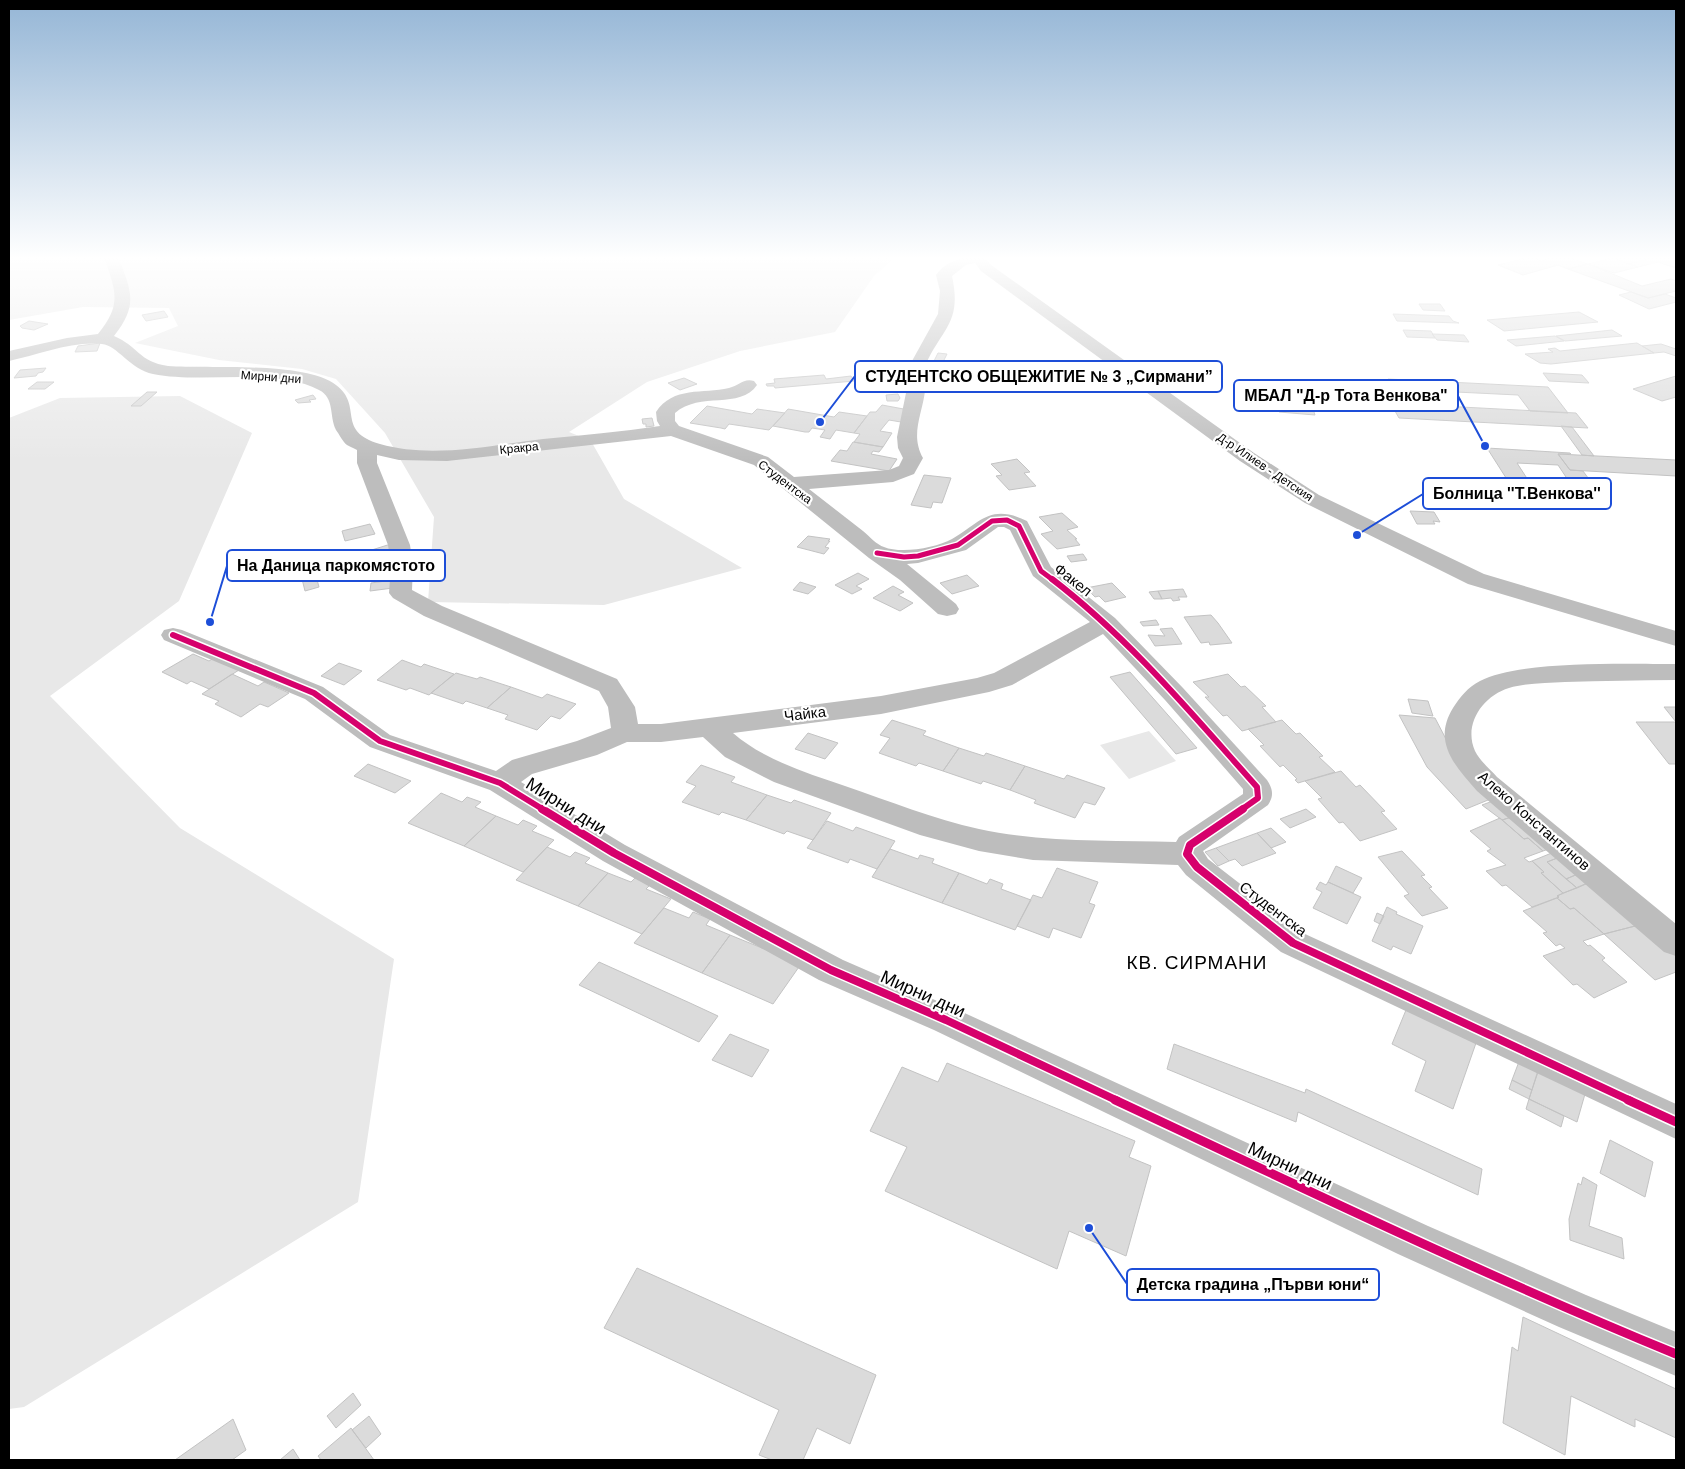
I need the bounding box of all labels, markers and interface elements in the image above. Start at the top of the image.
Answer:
callout: СТУДЕНТСКО ОБЩЕЖИТИЕ № 3 „Сирмани” [855,361,1222,392]
street label: Мирни дни [240,368,302,386]
text: СТУДЕНТСКО ОБЩЕЖИТИЕ № 3 „Сирмани” [865,368,1213,385]
callout: МБАЛ "Д-р Тота Венкова" [1234,380,1458,411]
text: МБАЛ "Д-р Тота Венкова" [1244,387,1448,404]
street label: Д-р Илиев - Детския [1214,430,1316,504]
street label: Кракра [499,439,539,457]
street label: Студентска [755,457,815,507]
callout: Болница ''Т.Венкова'' [1423,478,1611,509]
text: Болница ''Т.Венкова'' [1433,485,1601,502]
callout: На Даница паркомястото [227,550,445,581]
text: На Даница паркомястото [237,557,435,574]
street label: Факел [1051,560,1096,600]
street label: Чайка [783,702,827,724]
street label: Алеко Константинов [1475,767,1594,874]
street label: Мирни дни [522,774,610,838]
street label: Студентска [1236,878,1311,940]
district label: КВ. СИРМАНИ [1126,952,1268,973]
street label: Мирни дни [878,966,968,1022]
street label: Мирни дни [1245,1138,1335,1194]
callout: Детска градина „Първи юни“ [1127,1269,1379,1300]
text: Детска градина „Първи юни“ [1137,1276,1369,1293]

